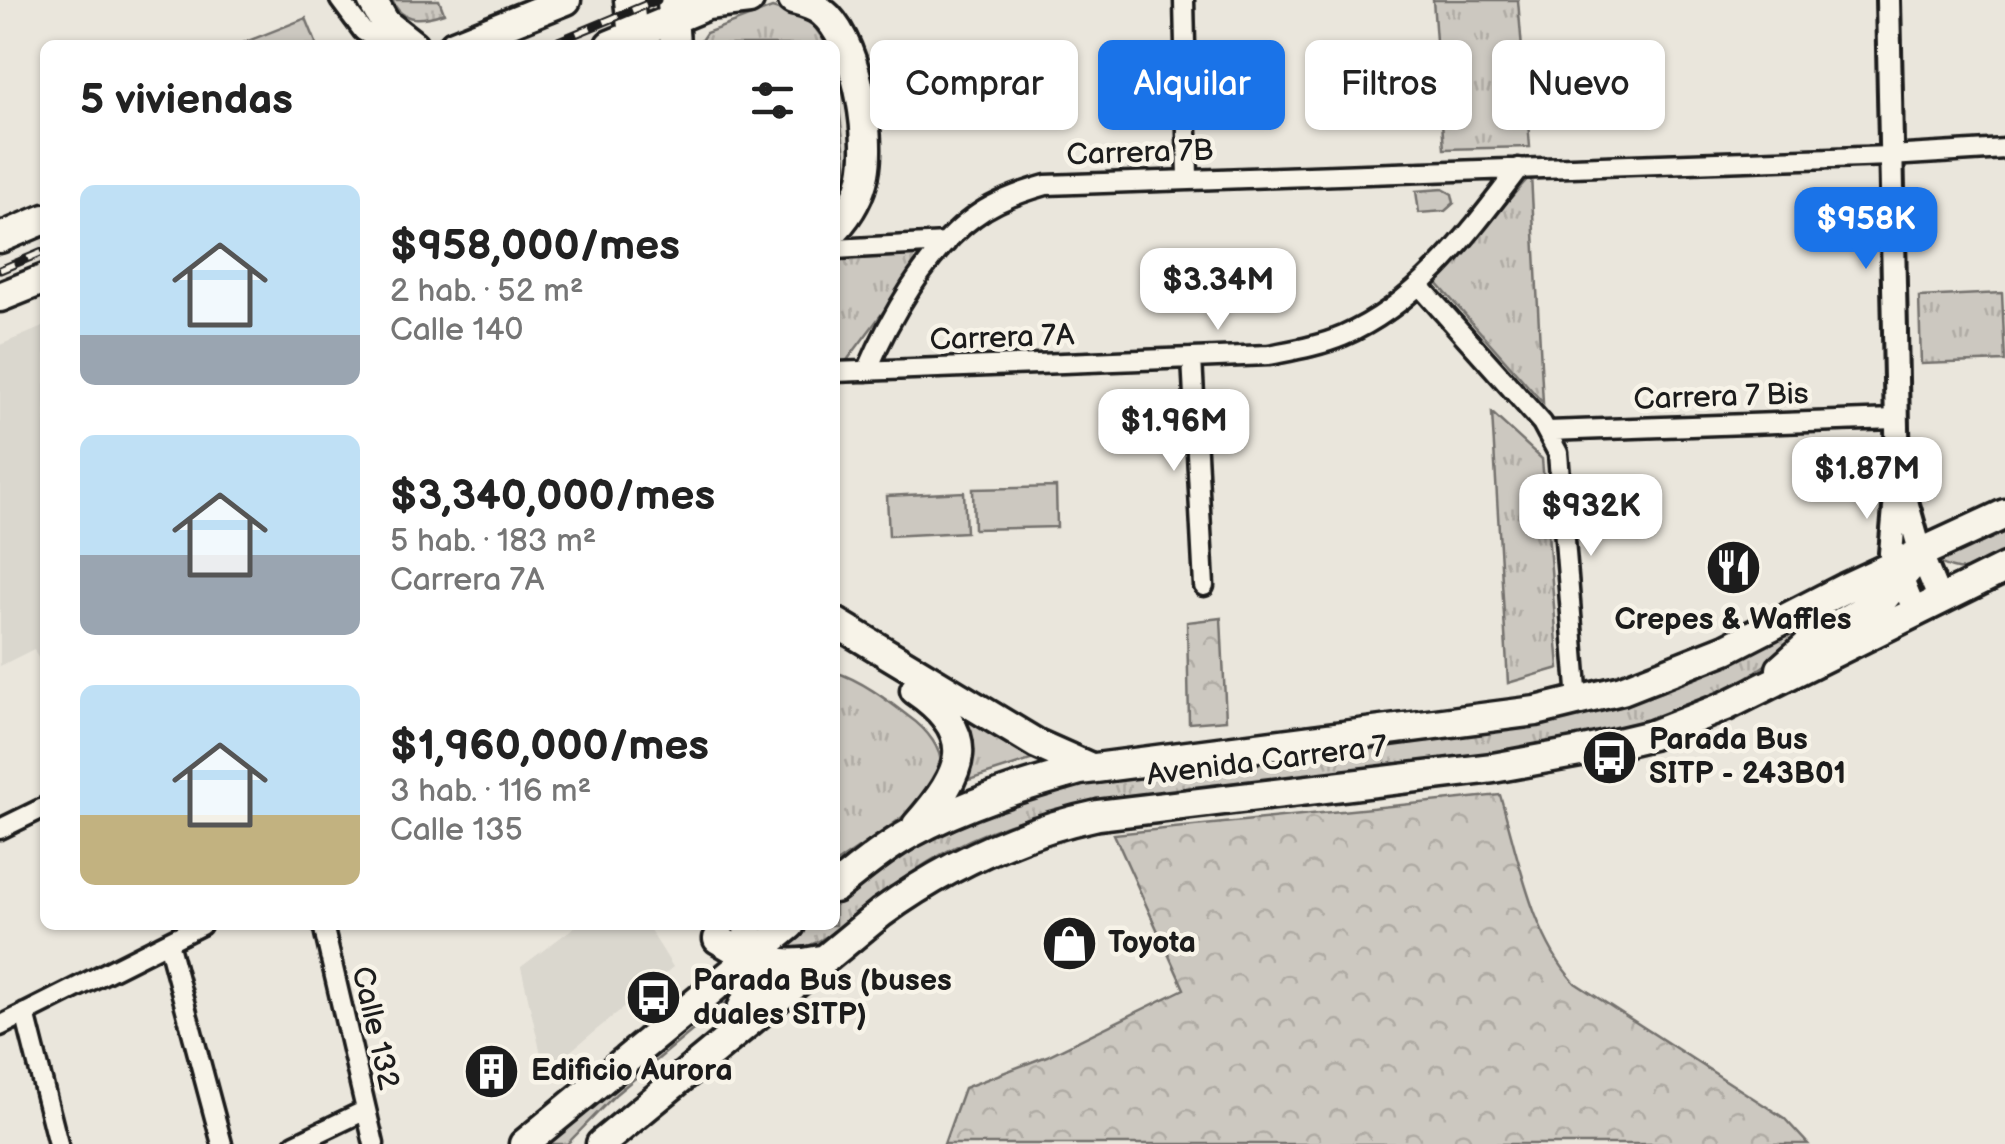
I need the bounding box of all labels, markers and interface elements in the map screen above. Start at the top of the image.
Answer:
chip: Comprar [870,40,1078,130]
chip: Alquilar [1098,40,1285,130]
chip: Filtros [1305,40,1472,130]
chip: Nuevo [1492,40,1665,130]
icon: filters [745,73,800,128]
text: 5 viviendas [80,75,293,126]
street label: Carrera 7B [1066,132,1214,174]
pin: $958K [1796,187,1936,272]
text: $958K [1816,200,1916,239]
text: $958,000/mes [390,221,680,272]
icon: home [160,225,280,345]
pin: $3.34M [1137,248,1299,333]
text: $3.34M [1162,261,1274,300]
text: 2 hab. · 52 m² [390,272,583,311]
text: Calle 140 [390,311,523,350]
street label: Carrera 7A [929,317,1076,359]
street label: Carrera 7 Bis [1633,376,1809,418]
pin: $1.96M [1093,389,1255,474]
text: $1.96M [1120,402,1228,441]
pin: $1.87M [1786,437,1948,522]
text: $1.87M [1814,450,1920,489]
text: $3,340,000/mes [390,471,715,522]
pin: $932K [1521,474,1661,559]
icon: home [160,475,280,595]
text: $932K [1541,487,1641,526]
text: 5 hab. · 183 m² [390,522,596,561]
restaurant icon: Crepes & Waffles [1703,538,1763,598]
text: Carrera 7A [390,561,544,600]
place label: Crepes & Waffles [1614,602,1852,638]
text: $1,960,000/mes [390,721,709,772]
place label: Parada Bus SITP - 243B01 [1649,722,1846,792]
icon: home [160,725,280,845]
bus stop icon: Parada Bus SITP - 243B01 [1580,727,1640,787]
street label: Avenida Carrera 7 [1145,728,1390,794]
text: 3 hab. · 116 m² [390,772,591,811]
text: Calle 135 [390,811,523,850]
shop icon: Toyota [1039,913,1099,973]
place label: Toyota [1108,925,1196,961]
street label: Calle 132 [343,963,407,1093]
place label: Parada Bus (buses duales SITP) [693,963,952,1033]
bus stop icon: Parada Bus (buses duales SITP) [624,968,684,1028]
building icon: Edificio Aurora [462,1041,522,1101]
place label: Edificio Aurora [531,1053,733,1089]

